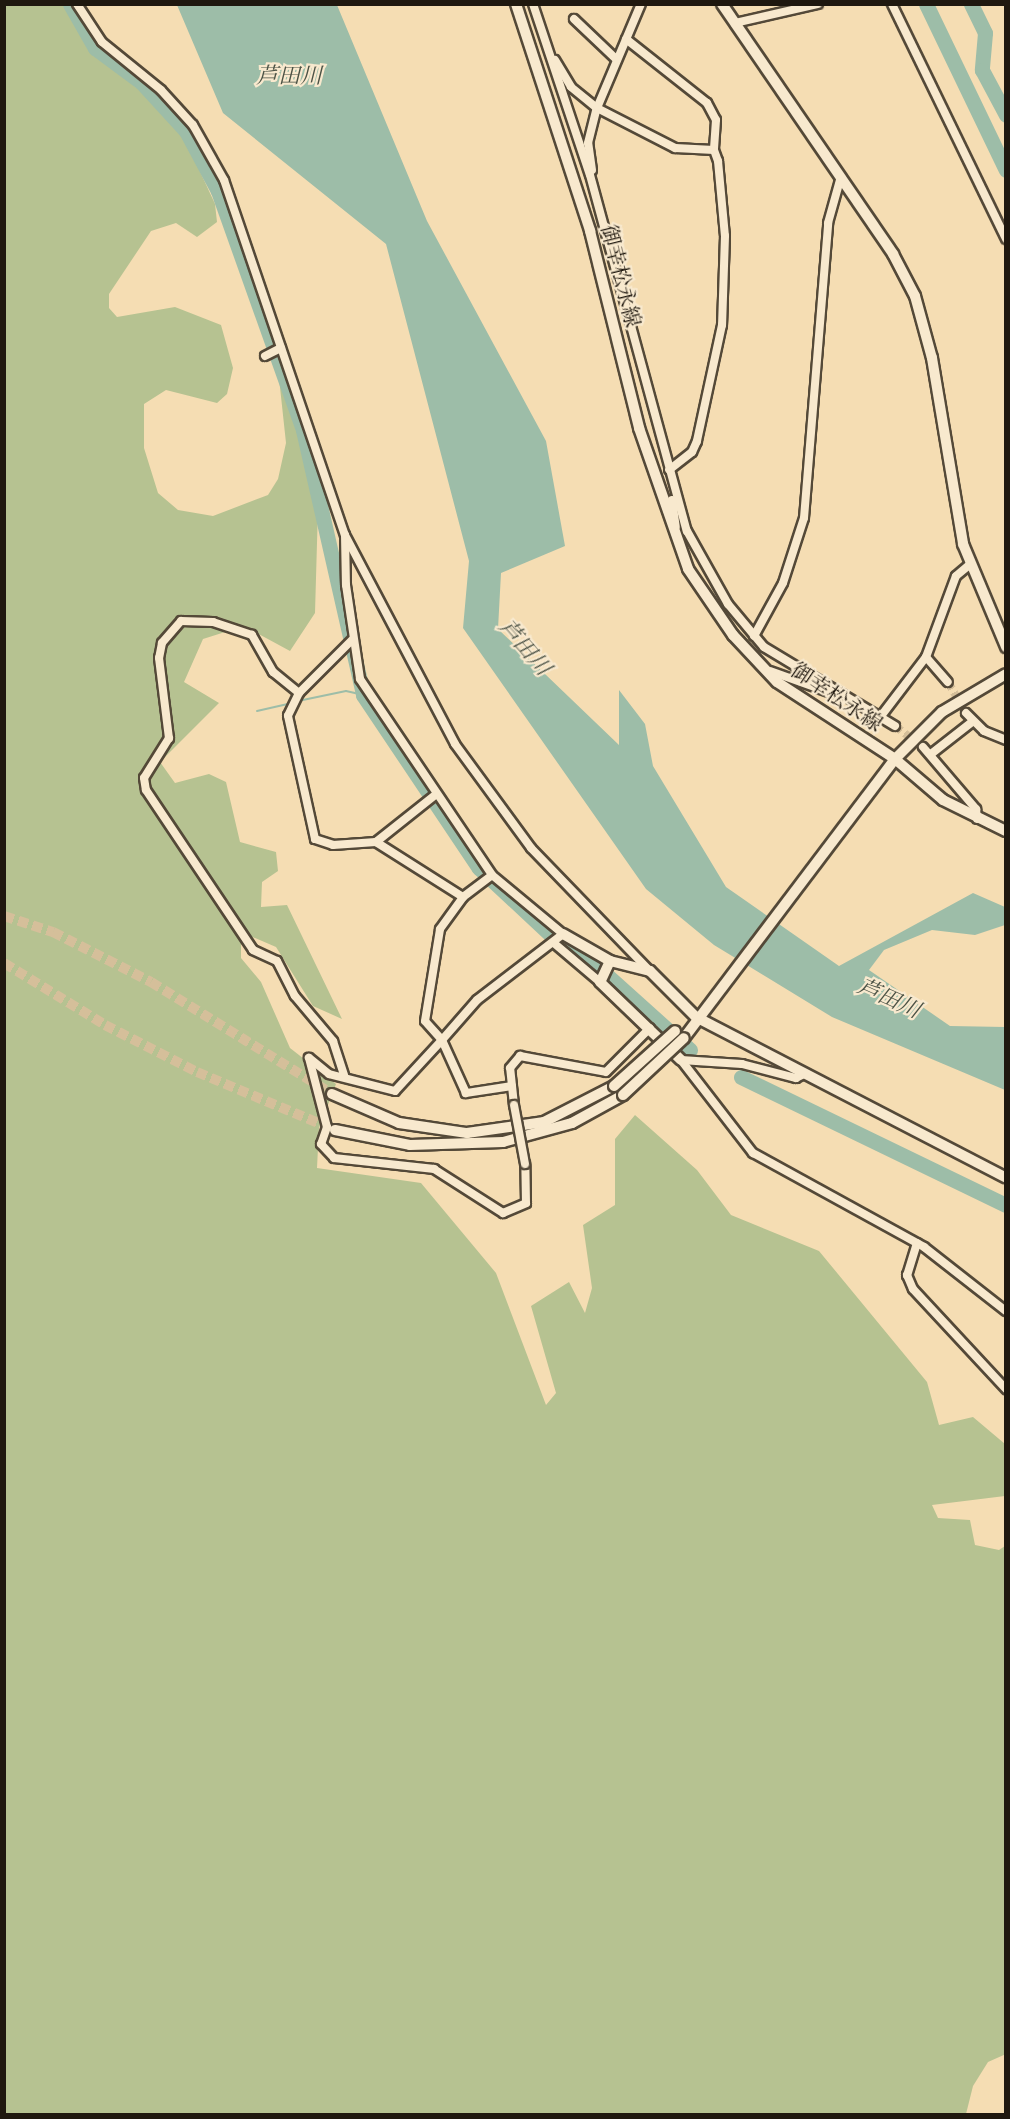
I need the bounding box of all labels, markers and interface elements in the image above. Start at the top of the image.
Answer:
water label: 芦田川 [256,63,322,89]
street label: 御幸松永線 [596,222,646,330]
water label: 芦田川 [493,613,557,681]
street label: 御幸松永線 [786,657,888,737]
water label: 芦田川 [853,973,925,1023]

